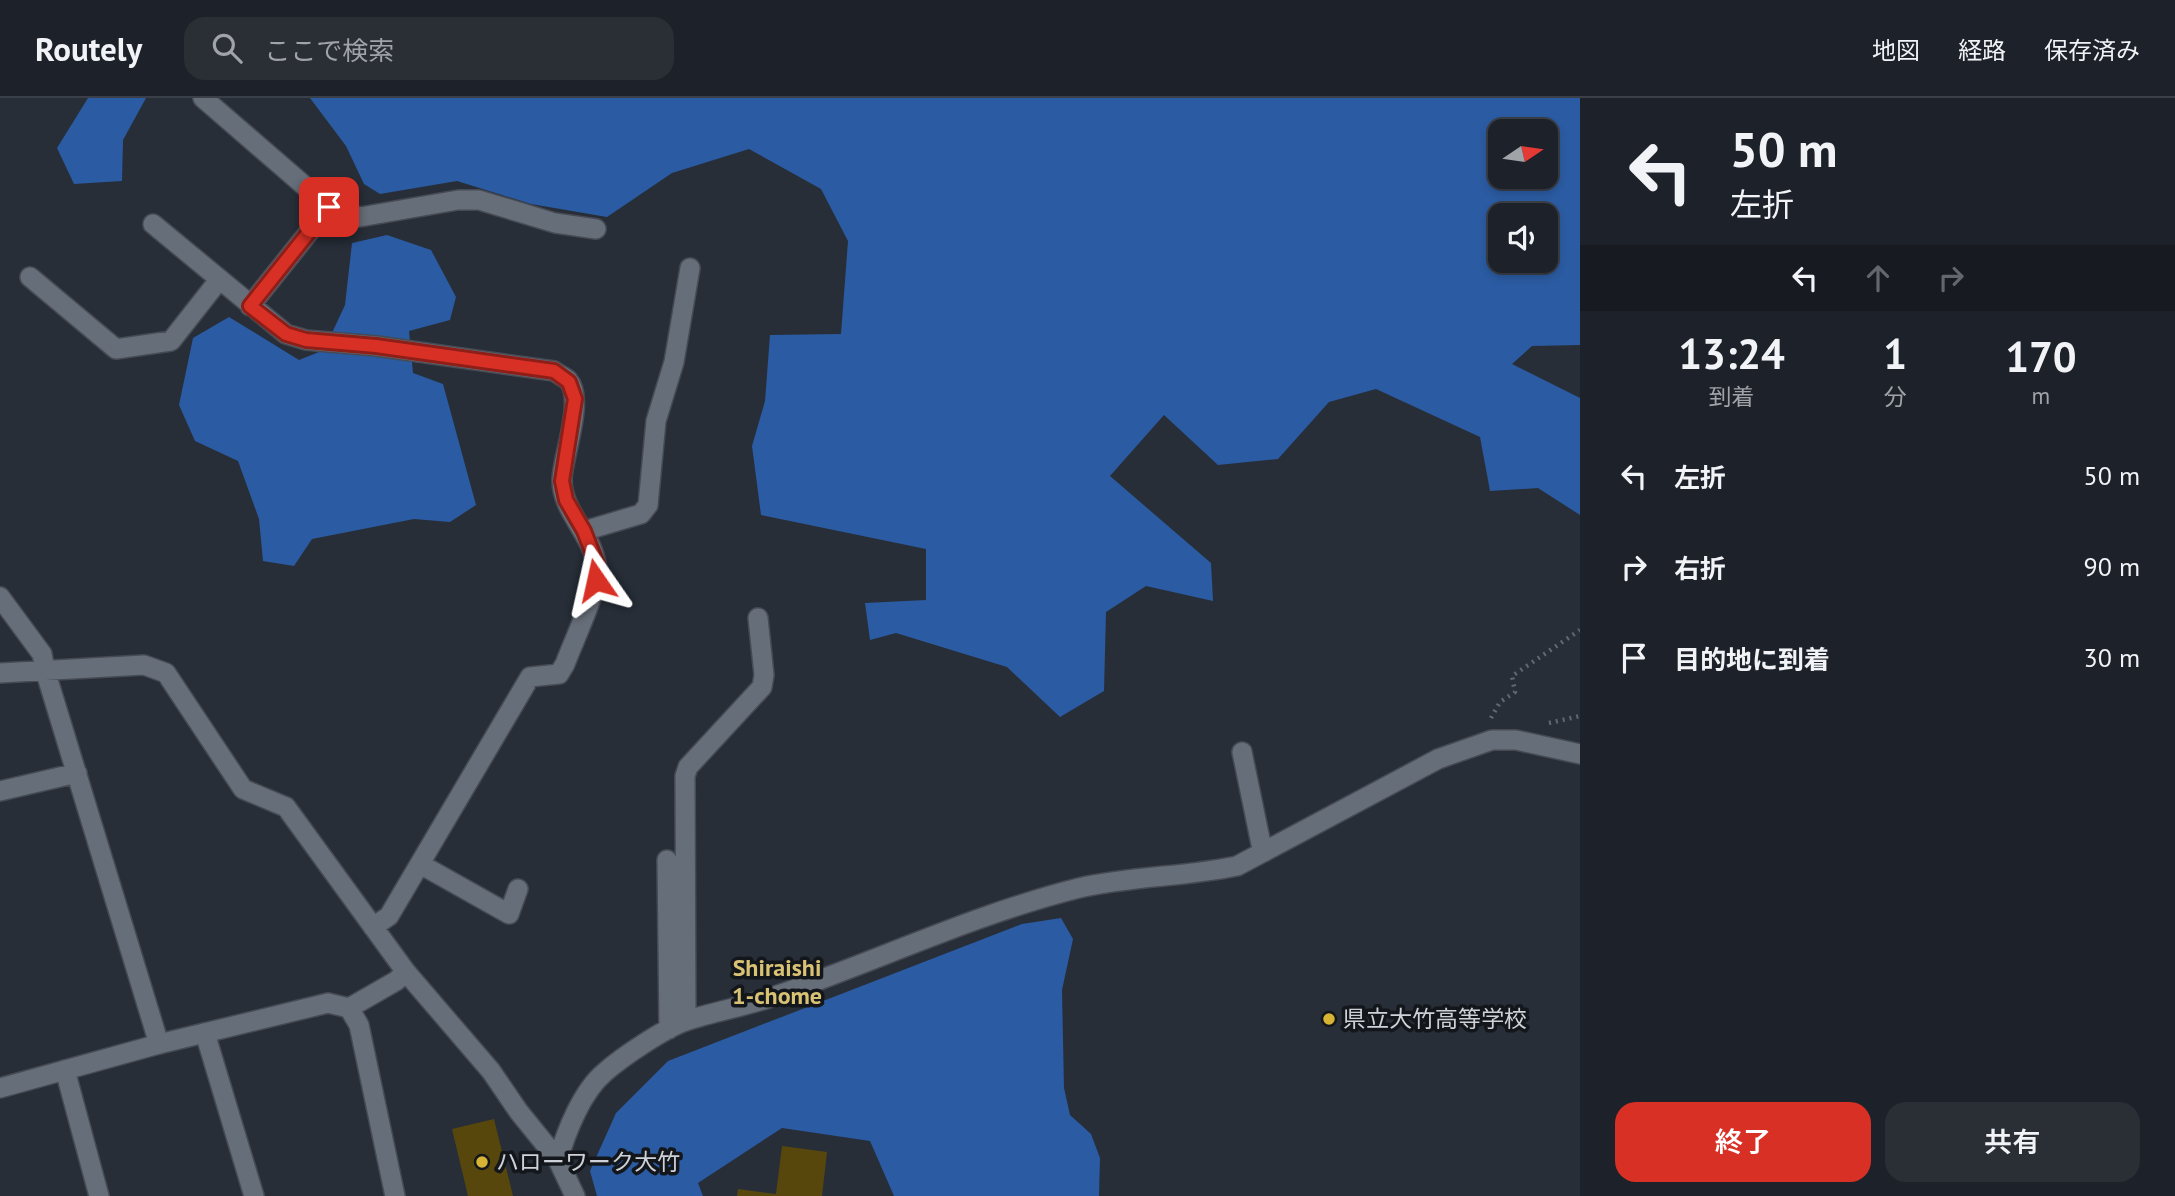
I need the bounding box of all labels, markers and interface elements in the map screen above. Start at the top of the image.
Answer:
search box [184,17,674,80]
text: Routely [35,27,142,70]
icon: search [208,29,246,67]
text: ここで検索 [264,34,394,67]
text: 地図 [1872,35,1920,66]
text: 経路 [1958,35,2006,66]
text: 保存済み [2044,35,2140,66]
text: 50 m [1730,117,1837,181]
north arrow [1488,119,1558,189]
map controls [1488,119,1558,273]
icon: left [1615,126,1706,217]
pin [299,177,359,237]
text: 左折 [1730,183,1794,225]
icon: arrive [310,188,348,226]
button: sound [1488,203,1558,273]
icon: left [1786,259,1824,297]
icon: ahead [1859,259,1897,297]
icon: right [1932,259,1970,297]
text: 13:24 [1678,326,1785,381]
text: 1 [1883,326,1907,381]
text: 170 [2005,329,2077,384]
text: m [2032,381,2050,410]
text: 到着 [1709,382,1755,411]
text: 分 [1884,382,1907,411]
icon: left [1615,457,1653,495]
text: 50 m [2084,459,2140,492]
text: 左折 [1674,461,1726,494]
position arrow [559,543,633,617]
icon: right [1615,548,1653,586]
text: 90 m [2084,550,2140,583]
text: 右折 [1674,552,1726,585]
icon: arrive [1615,639,1653,677]
text: 30 m [2084,641,2140,674]
text: 目的地に到着 [1674,643,1830,676]
district label: Shiraishi 1-chome [732,952,822,1011]
place label: 県立大竹高等学校 [1343,1004,1527,1033]
marker: 県立大竹高等学校 [1321,1011,1337,1027]
button: 終了 [1615,1102,1871,1182]
button: 共有 [1885,1102,2140,1182]
place label: ハローワーク大竹 [496,1147,680,1176]
marker: ハローワーク大竹 [474,1154,490,1170]

